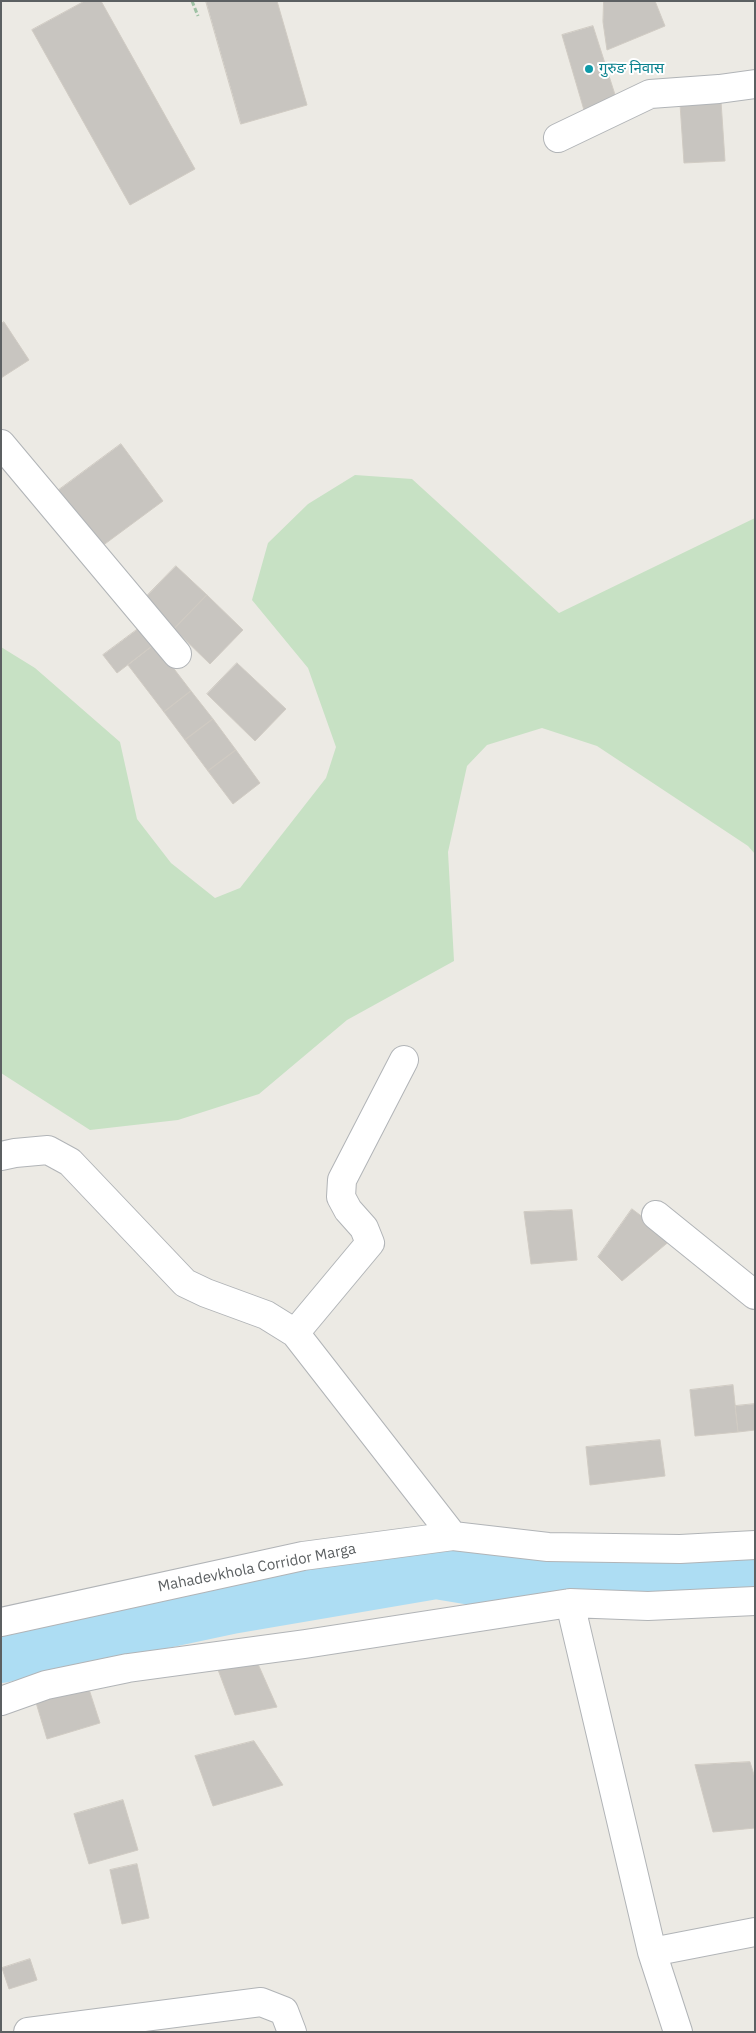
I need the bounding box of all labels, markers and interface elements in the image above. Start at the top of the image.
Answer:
place label: गुरुङ निवास [599,60,664,78]
marker: गुरुङ निवास [583,63,595,75]
street label: Mahadevkhola Corridor Marga [157,1540,357,1596]

